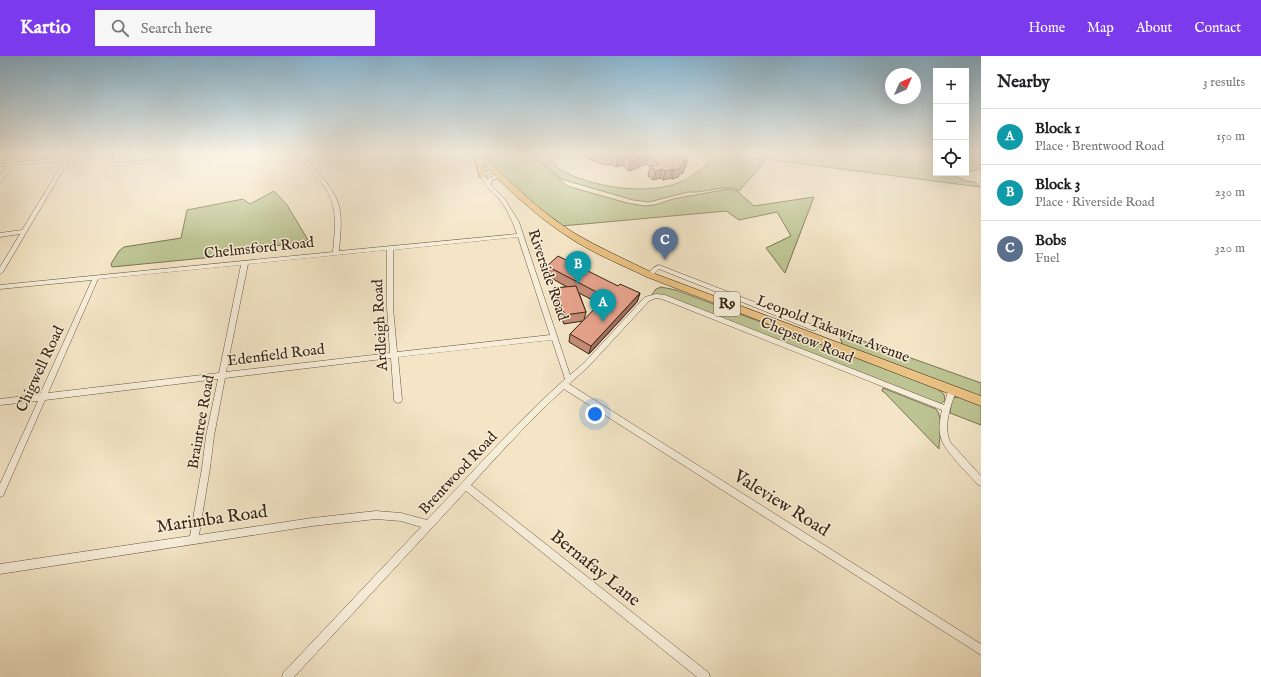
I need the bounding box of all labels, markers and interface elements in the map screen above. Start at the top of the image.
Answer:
search box [95,10,375,46]
text: Kartio [20,16,71,40]
icon: search [109,17,131,39]
text: Search here [141,19,212,38]
text: Home [1029,19,1065,37]
text: Map [1087,19,1114,37]
text: About [1136,19,1172,37]
text: Contact [1194,19,1241,37]
north arrow [885,68,921,104]
map controls [933,68,969,176]
button: + [933,68,969,104]
text: Nearby [997,72,1050,93]
text: 3 results [1203,74,1245,91]
button: − [933,104,969,140]
text: Block 1 [1035,119,1080,138]
text: A [1006,128,1014,145]
text: 150 m [1216,128,1245,145]
text: Place · Brentwood Road [1035,138,1164,155]
button: locate [933,140,969,176]
text: Block 3 [1035,175,1080,194]
text: B [1006,184,1014,201]
text: 230 m [1215,184,1245,201]
text: Place · Riverside Road [1035,194,1155,211]
street label: Riverside Road [523,227,573,324]
pin: C [652,227,678,260]
text: Bobs [1035,231,1066,250]
street label: Chelmsford Road [203,233,316,263]
text: C [1005,240,1015,257]
text: 320 m [1215,240,1245,257]
text: Fuel [1035,250,1059,267]
pin: B [565,251,591,284]
street label: Ardleigh Road [368,278,392,372]
pin: A [590,289,616,322]
street label: Leopold Takawira Avenue [754,291,912,367]
road number: R9 [714,292,740,316]
street label: Chepstow Road [758,313,857,368]
street label: Chigwell Road [12,322,69,415]
street label: Edenfield Road [226,339,327,370]
street label: Braintree Road [183,372,219,471]
your location [585,404,605,424]
street label: Brentwood Road [415,427,502,518]
street label: Valeview Road [728,465,834,543]
street label: Marimba Road [155,501,269,539]
street label: Bernafay Lane [545,526,645,612]

